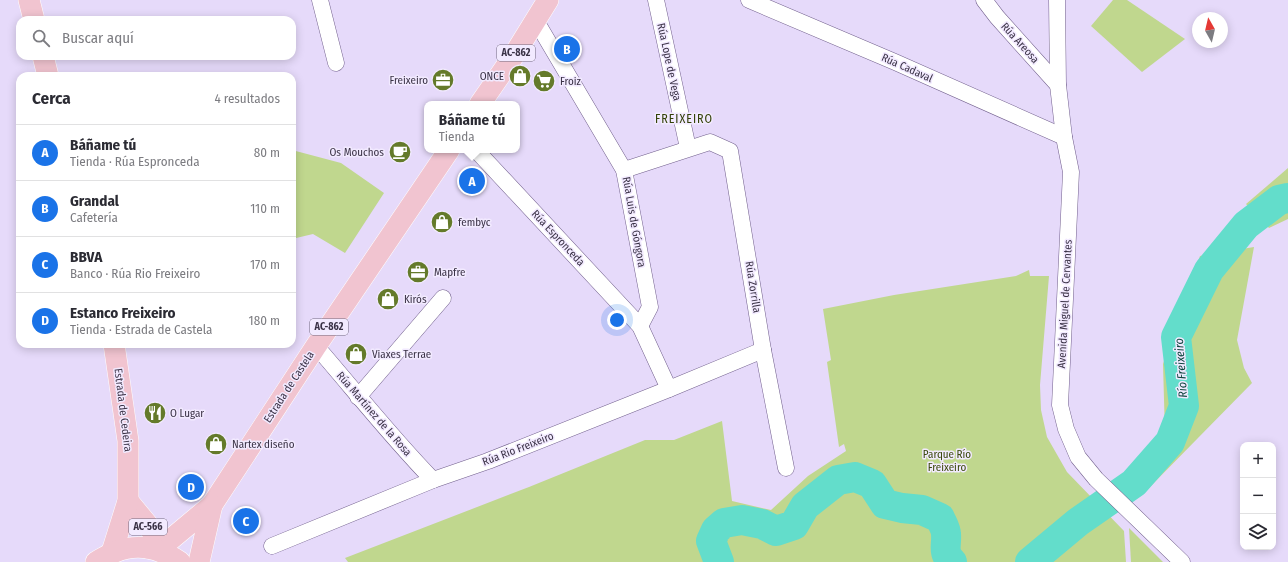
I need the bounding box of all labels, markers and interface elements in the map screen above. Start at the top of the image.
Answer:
north arrow [1192,12,1228,48]
search box [16,16,296,60]
street label: Rúa Areosa [998,20,1042,66]
street label: Rúa Lope de Vega [654,22,684,102]
icon: search [30,27,52,49]
text: Buscar aquí [62,29,134,47]
pin: B [554,34,580,64]
road number: AC-862 [497,45,535,61]
street label: Rúa Cadaval [879,51,935,85]
shop icon: ONCE [507,63,533,89]
office icon: Freixeiro [430,67,456,93]
supermarket icon: Froiz [531,68,557,94]
place label: ONCE [480,70,504,83]
place label: Freixeiro [390,74,428,87]
place label: Froiz [560,75,582,88]
text: Cerca [32,88,71,109]
text: 4 resultados [214,91,280,106]
popup [424,101,520,153]
text: Báñame tú [439,111,505,129]
district label: FREIXEIRO [655,112,713,126]
text: Tienda [439,129,475,144]
text: Báñame tú [70,136,136,154]
cafe icon: Os Mouchos [387,139,413,165]
text: A [41,145,49,160]
text: 80 m [254,145,280,160]
place label: Os Mouchos [329,146,384,159]
text: Tienda · Rúa Espronceda [70,154,200,169]
pin: A [459,166,485,196]
street label: Rúa Luis de Góngora [620,176,648,268]
text: Grandal [70,192,119,210]
text: B [41,201,49,216]
text: 110 m [250,201,280,216]
street label: Rúa Espronceda [529,207,587,269]
shop icon: fembyc [429,209,455,235]
text: Cafetería [70,210,118,225]
place label: fembyc [458,216,491,229]
street label: Avenida Miguel de Cervantes [1055,239,1075,369]
text: BBVA [70,248,102,266]
text: C [42,257,48,272]
text: 170 m [250,257,280,272]
office icon: Mapfre [405,259,431,285]
street label: Rúa Zorrilla [743,260,763,314]
text: Banco · Rúa Rio Freixeiro [70,266,200,281]
place label: Mapfre [434,266,465,279]
shop icon: Kirós [375,286,401,312]
place label: Kirós [404,293,427,306]
text: Estanco Freixeiro [70,304,175,322]
your location [607,310,627,330]
text: D [41,313,49,328]
text: 180 m [249,313,280,328]
road number: AC-862 [310,319,348,335]
text: Tienda · Estrada de Castela [70,322,212,337]
water label: Río Freixeiro [1172,338,1190,398]
shop icon: Viaxes Terrae [343,341,369,367]
place label: Viaxes Terrae [372,348,431,361]
street label: Estrada de Castela [261,349,317,425]
street label: Estrada de Cedeira [111,368,135,452]
street label: Rúa Martínez de la Rosa [334,369,414,459]
restaurant icon: O Lugar [142,400,168,426]
place label: O Lugar [170,407,204,420]
street label: Rúa Rio Freixeiro [481,429,556,469]
shop icon: Nartex diseño [203,431,229,457]
place label: Nartex diseño [232,438,295,451]
map controls [1240,442,1276,550]
button: + [1240,442,1276,478]
park label: Parque Río Freixeiro [923,448,971,474]
pin: D [178,472,204,502]
button: − [1240,478,1276,514]
pin: C [233,506,259,536]
button: layers [1240,514,1276,550]
road number: AC-566 [129,519,167,535]

